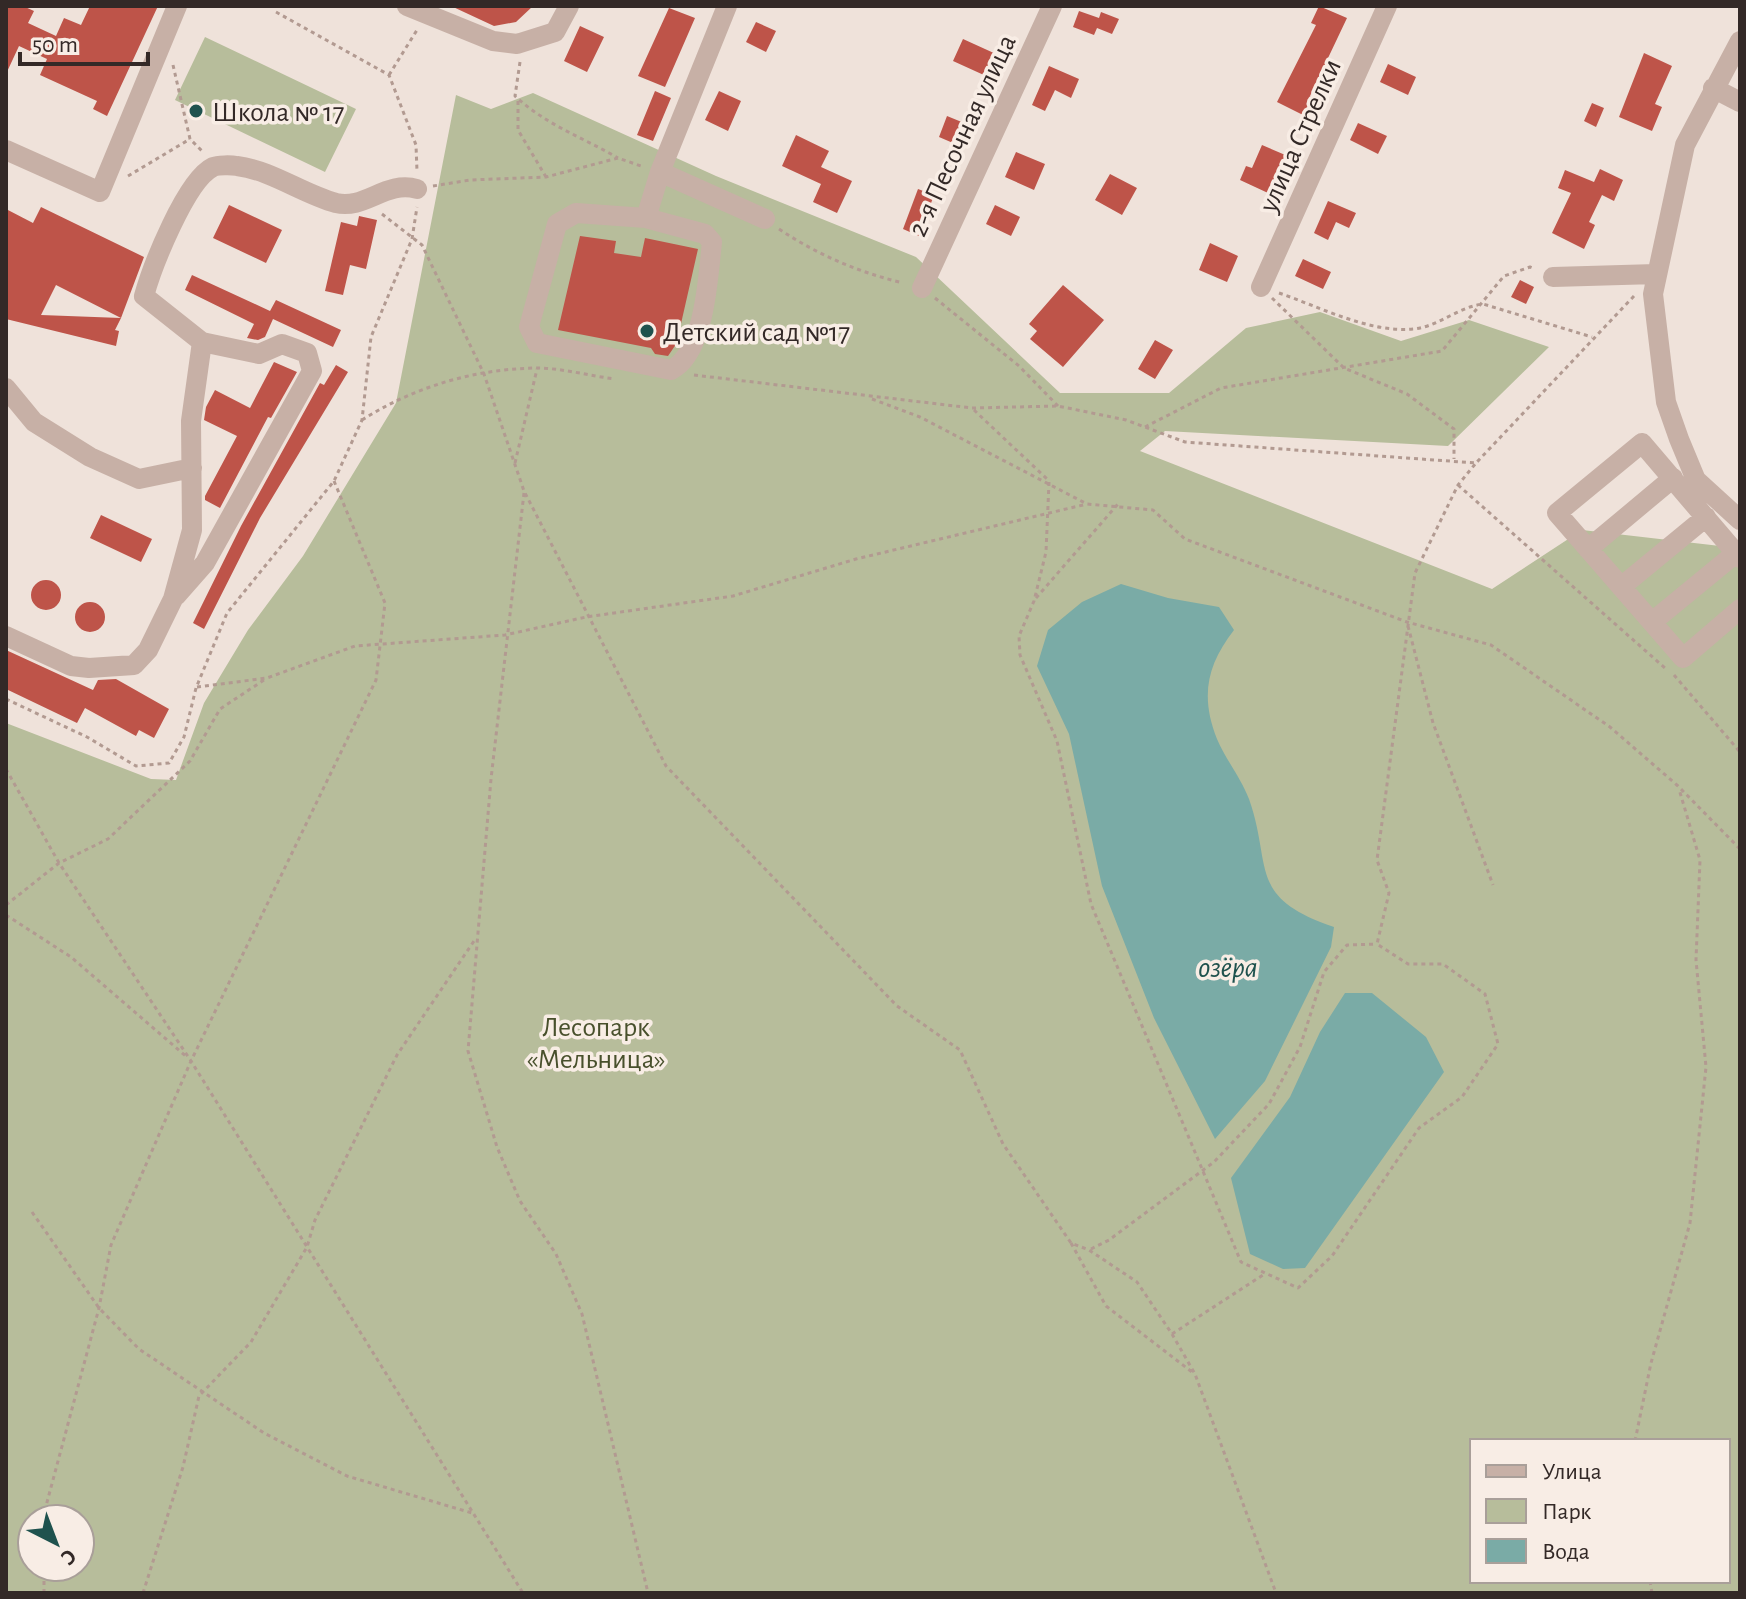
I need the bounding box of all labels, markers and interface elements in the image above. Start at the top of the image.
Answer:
scale bar [20,16,148,66]
street label: 2-я Песочная улица [904,31,1022,241]
text: 50 m [32,33,78,57]
street label: улица Стрелки [1254,55,1347,217]
place label: Школа № 17 [212,99,344,127]
marker: Школа № 17 [187,102,205,120]
place label: Детский сад №17 [663,319,850,347]
marker: Детский сад №17 [638,322,656,340]
water label: озёра [1198,953,1258,983]
park label: Лесопарк «Мельница» [526,1014,666,1074]
legend [1470,1439,1730,1583]
text: Улица [1542,1460,1602,1484]
text: Парк [1542,1500,1591,1524]
north arrow [16,1503,96,1583]
text: Вода [1542,1540,1590,1564]
text: С [57,1545,81,1569]

